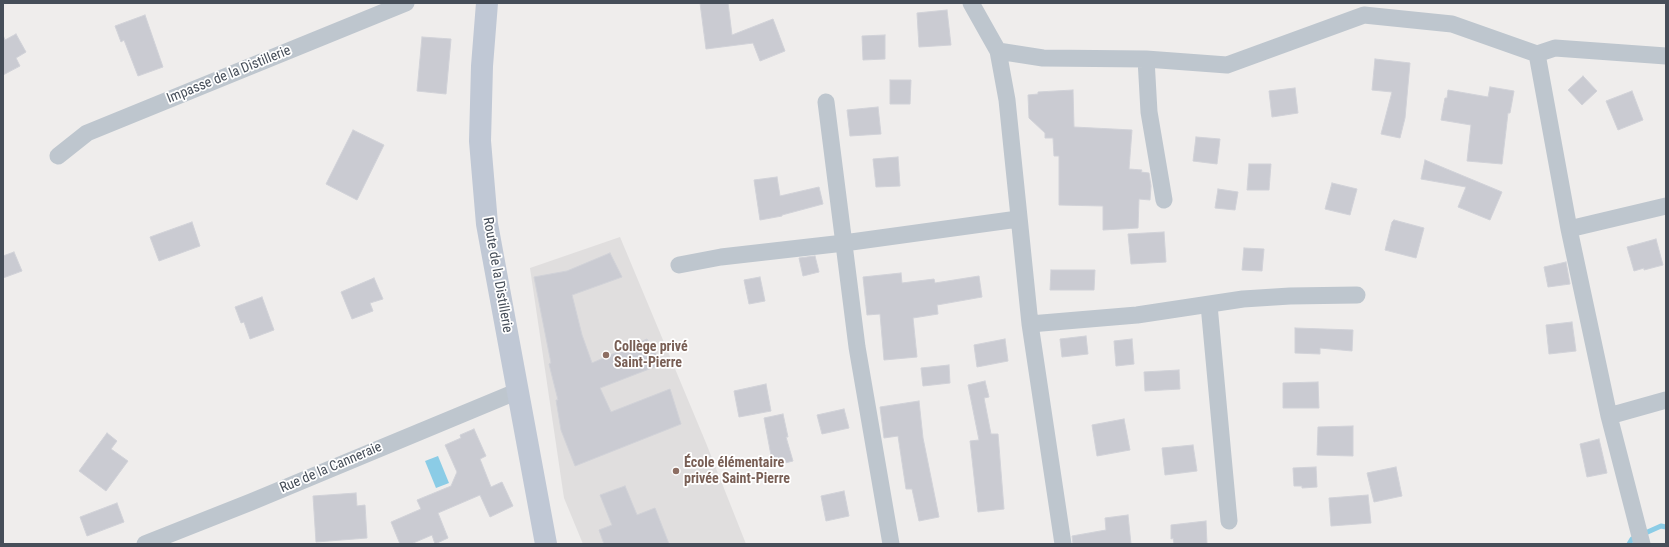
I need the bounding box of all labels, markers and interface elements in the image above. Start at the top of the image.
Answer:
street label: Impasse de la Distillerie [165,42,293,108]
street label: Route de la Distillerie [479,216,515,334]
place label: Collège privé Saint-Pierre [614,339,688,372]
marker: Collège privé Saint-Pierre [601,350,611,360]
street label: Rue de la Canneraie [278,439,384,497]
place label: École élémentaire privée Saint-Pierre [684,455,790,488]
marker: École élémentaire privée Saint-Pierre [671,466,681,476]

